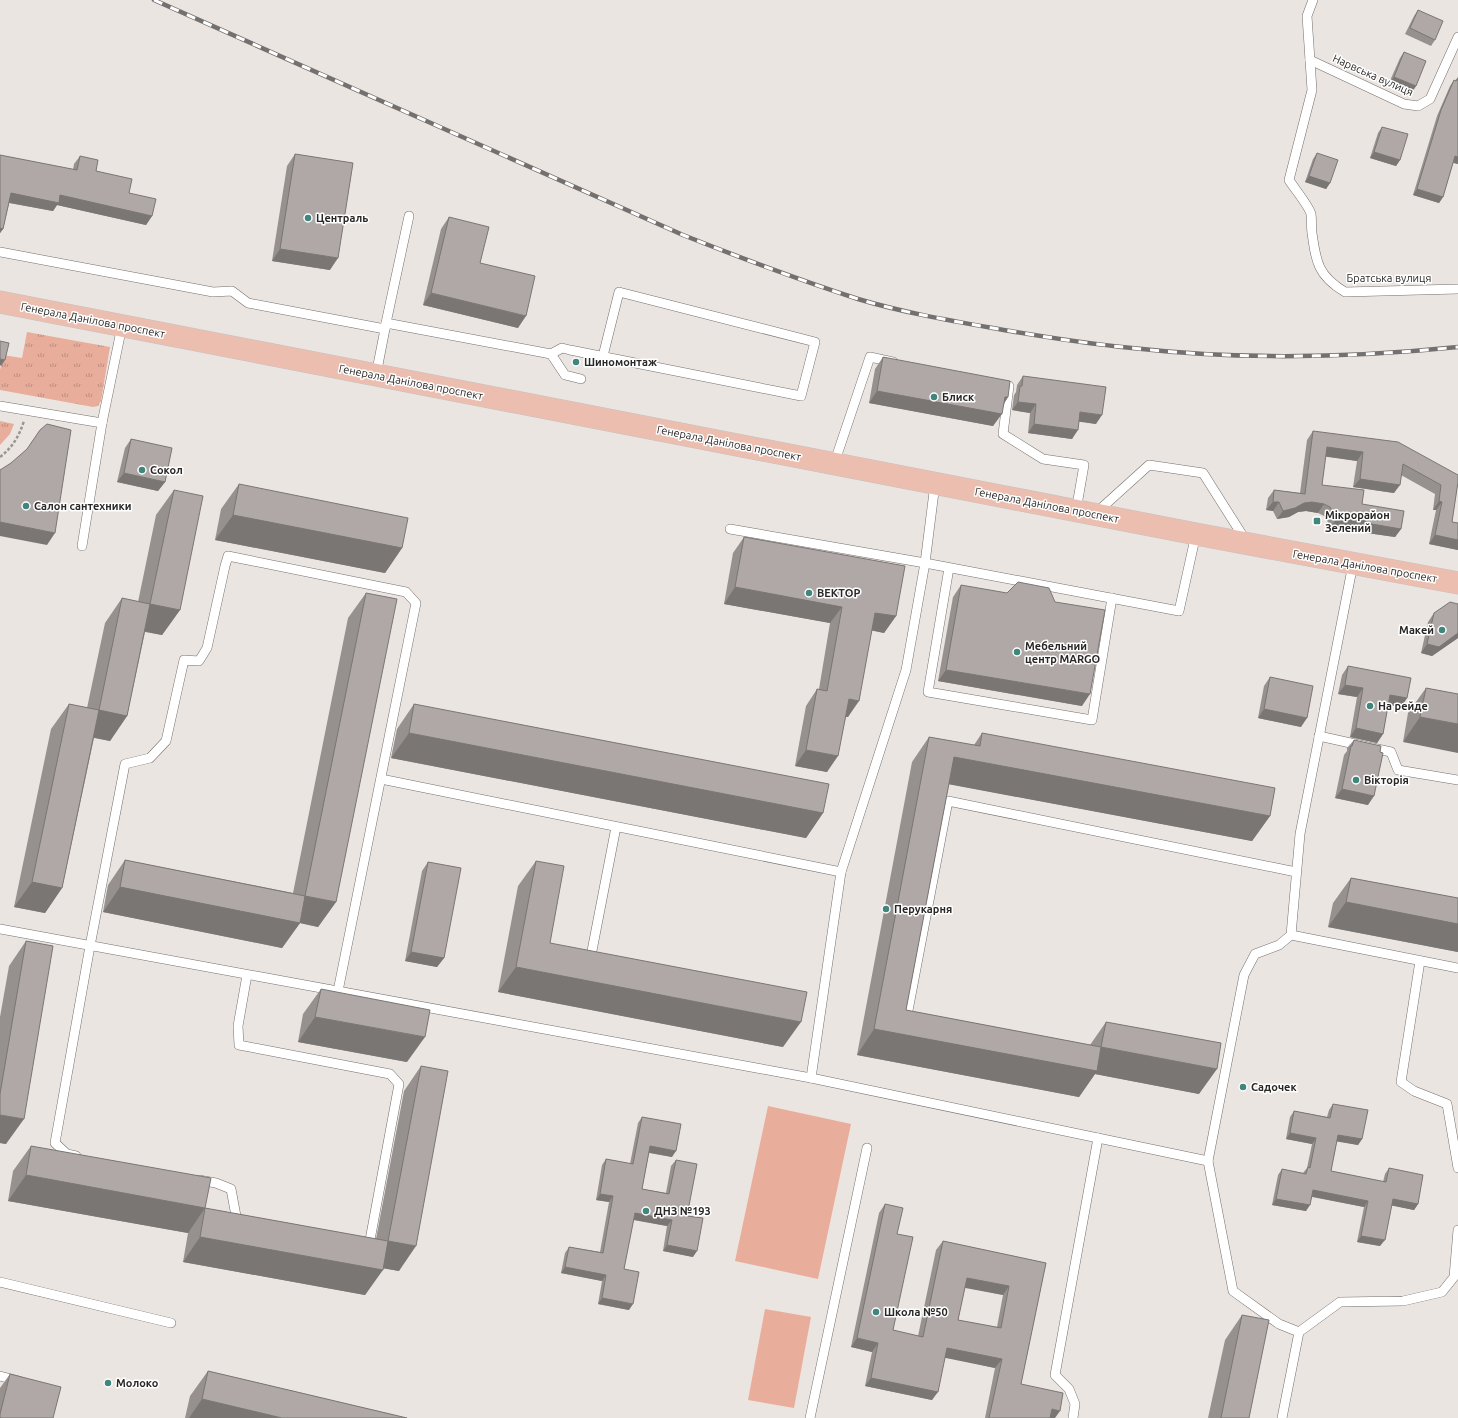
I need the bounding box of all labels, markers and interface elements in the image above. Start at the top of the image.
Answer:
street label: Нарвська вулиця [1331,52,1415,98]
place label: Централь [316,212,368,224]
marker: Централь [303,213,313,223]
street label: Братська вулиця [1347,272,1431,284]
street label: Генерала Данілова проспект [20,300,166,340]
place label: Шиномонтаж [584,356,657,368]
marker: Шиномонтаж [571,357,581,367]
street label: Генерала Данілова проспект [338,362,484,402]
place label: Блиск [942,391,975,403]
marker: Блиск [929,392,939,402]
street label: Генерала Данілова проспект [656,423,802,463]
place label: Сокол [150,464,183,476]
marker: Сокол [137,465,147,475]
street label: Генерала Данілова проспект [974,485,1120,525]
place label: Салон сантехники [34,500,131,512]
marker: Салон сантехники [21,501,31,511]
place label: Мікрорайон Зелений [1325,509,1390,534]
marker: Мікрорайон Зелений [1312,516,1322,526]
street label: Генерала Данілова проспект [1292,547,1438,585]
place label: ВЕКТОР [817,587,860,599]
marker: ВЕКТОР [804,588,814,598]
place label: Макей [1399,624,1434,636]
marker: Макей [1437,625,1447,635]
place label: Мебельний центр MARGO [1025,640,1101,665]
marker: Мебельний центр MARGO [1012,647,1022,657]
place label: На рейде [1378,700,1428,712]
marker: На рейде [1365,701,1375,711]
place label: Вікторія [1364,774,1409,786]
marker: Вікторія [1351,775,1361,785]
place label: Перукарня [894,903,952,915]
marker: Перукарня [881,904,891,914]
place label: Садочек [1251,1081,1297,1093]
marker: Садочек [1238,1082,1248,1092]
place label: ДНЗ №193 [654,1205,711,1217]
marker: ДНЗ №193 [641,1206,651,1216]
place label: Школа №50 [884,1306,948,1318]
marker: Школа №50 [871,1307,881,1317]
place label: Молоко [116,1377,159,1389]
marker: Молоко [103,1378,113,1388]

